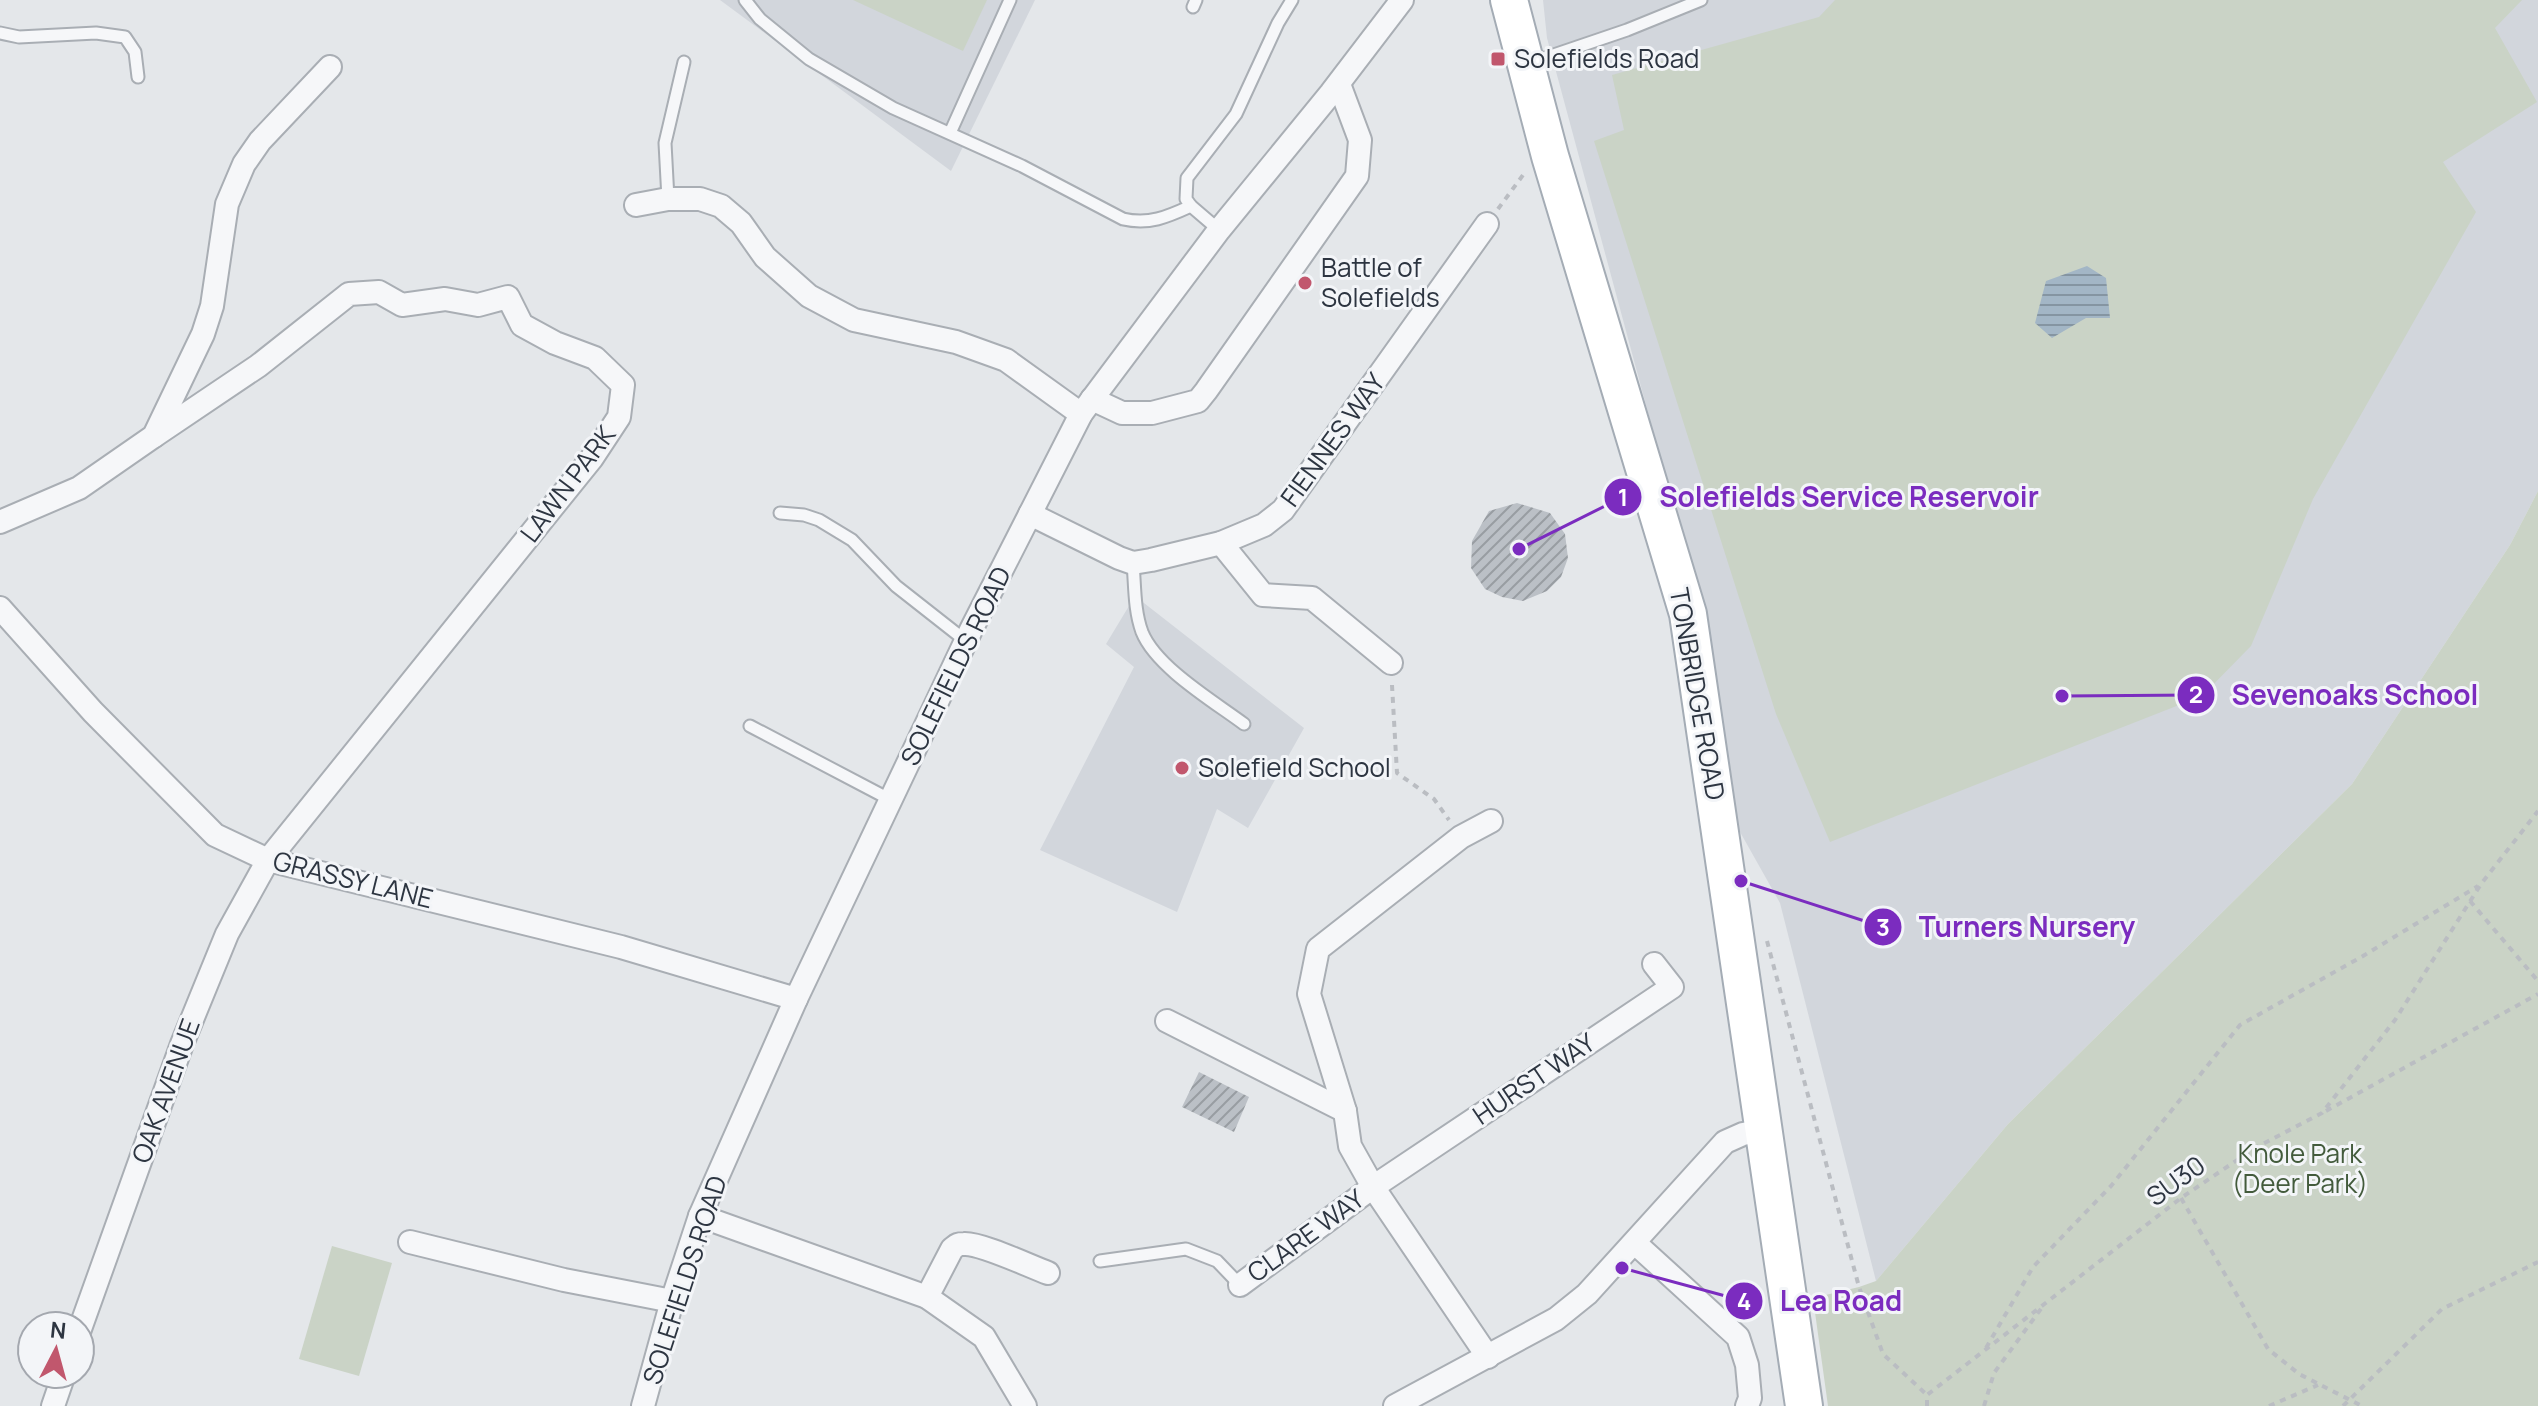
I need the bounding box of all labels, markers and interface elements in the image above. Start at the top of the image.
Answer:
place label: Solefields Road [1514,40,1700,76]
marker: Solefields Road [1489,50,1507,68]
place label: Battle of Solefields [1321,249,1440,315]
marker: Battle of Solefields [1296,274,1314,292]
street label: FIENNES WAY [1272,365,1393,513]
street label: LAWN PARK [511,417,623,549]
callout: Solefields Service Reservoir [1603,471,2055,523]
text: Solefields Service Reservoir [1659,477,2039,515]
text: 1 [1618,480,1628,513]
street label: SOLEFIELDS ROAD [891,560,1019,771]
street label: TONBRIDGE ROAD [1662,585,1734,803]
callout: Sevenoaks School [2176,669,2495,721]
text: Sevenoaks School [2232,675,2478,713]
text: 2 [2189,677,2203,710]
place label: Solefield School [1198,749,1391,785]
marker: Solefield School [1173,759,1191,777]
street label: GRASSY LANE [270,842,437,916]
callout: Turners Nursery [1863,901,2152,953]
text: Turners Nursery [1919,907,2136,945]
text: 3 [1876,910,1890,943]
street label: OAK AVENUE [122,1014,208,1168]
street label: HURST WAY [1465,1024,1602,1132]
park label: Knole Park (Deer Park) [2232,1135,2368,1201]
street label: SU30 [2139,1147,2212,1214]
street label: SOLEFIELDS ROAD [633,1171,735,1389]
street label: CLARE WAY [1240,1180,1372,1290]
callout: Lea Road [1724,1275,1919,1327]
text: Lea Road [1780,1281,1902,1319]
text: 4 [1737,1284,1751,1317]
north arrow [16,1310,96,1390]
text: N [49,1314,68,1346]

